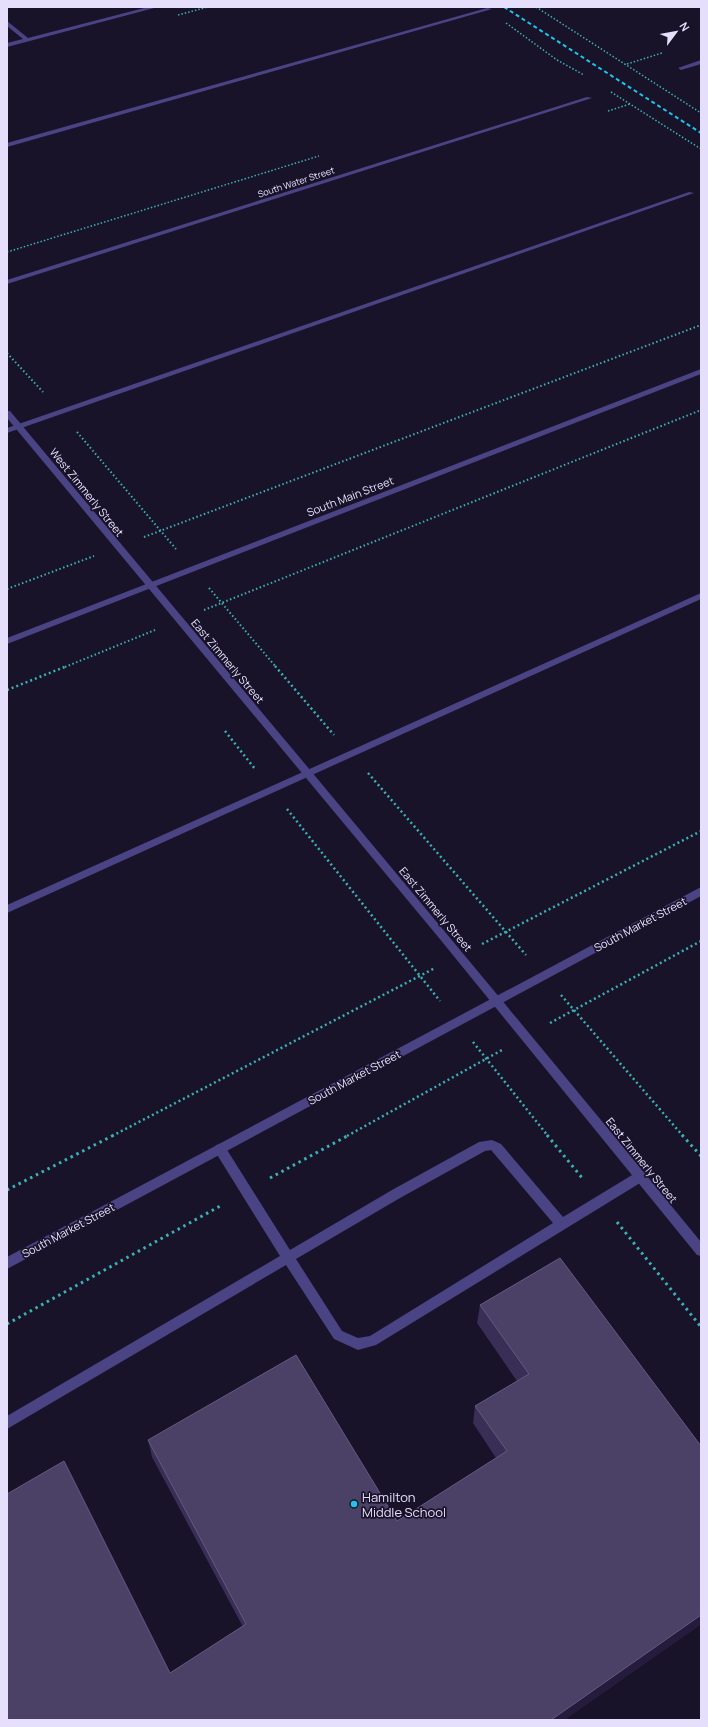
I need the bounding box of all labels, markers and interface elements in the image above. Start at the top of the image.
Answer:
north arrow [656,12,696,52]
text: N [676,19,693,34]
street label: South Water Street [256,163,336,201]
street label: West Zimmerly Street [47,445,127,539]
street label: South Main Street [304,473,396,519]
street label: East Zimmerly Street [188,616,268,706]
street label: East Zimmerly Street [396,864,476,954]
street label: South Market Street [591,893,689,955]
street label: South Market Street [305,1046,403,1108]
street label: East Zimmerly Street [603,1114,681,1206]
street label: South Market Street [19,1199,117,1261]
place label: Hamilton Middle School [362,1488,446,1521]
marker: Hamilton Middle School [349,1499,359,1509]

